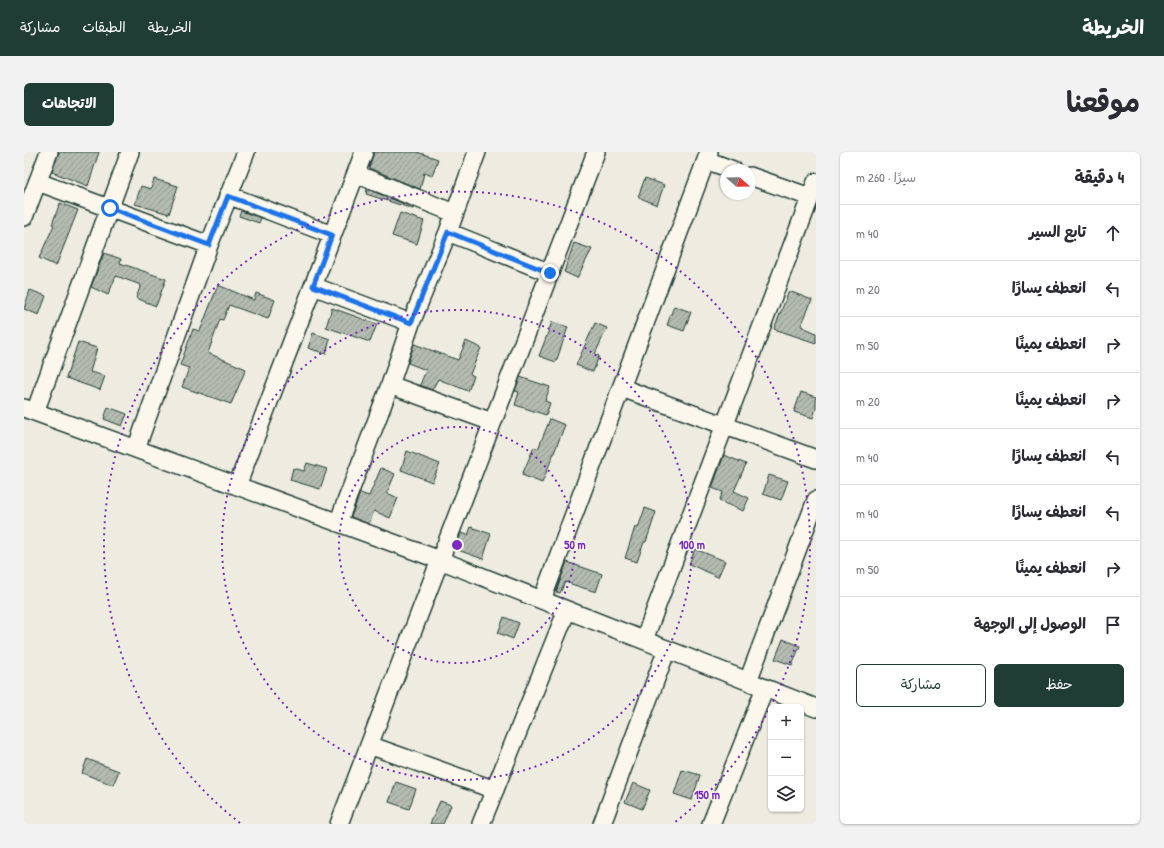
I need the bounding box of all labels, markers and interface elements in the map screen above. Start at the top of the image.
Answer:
text: الخريطة [1082,14,1144,40]
text: مشاركة [20,17,60,36]
text: الطبقات [82,17,126,36]
text: الخريطة [148,17,191,36]
button: الاتجاهات [24,83,114,126]
text: موقعنا [1066,83,1140,121]
north arrow [720,164,756,200]
text: 4 دقيقة [1074,165,1124,188]
text: سيرًا · 260 m [856,168,916,186]
route start [101,199,119,217]
text: تابع السير [1029,221,1086,242]
icon: ahead [1102,222,1124,244]
text: 40 m [856,224,879,242]
route end [541,264,559,282]
text: انعطف يسارًا [1012,277,1086,298]
icon: left [1102,278,1124,300]
text: 20 m [856,280,880,298]
text: انعطف يمينًا [1016,333,1086,354]
icon: right [1102,334,1124,356]
text: 50 m [856,336,879,354]
text: انعطف يمينًا [1016,389,1086,410]
icon: right [1102,390,1124,412]
text: 20 m [856,392,880,410]
text: انعطف يسارًا [1012,445,1086,466]
icon: left [1102,446,1124,468]
text: 40 m [856,448,879,466]
text: انعطف يسارًا [1012,501,1086,522]
icon: left [1102,502,1124,524]
text: 40 m [856,504,879,522]
text: 50 m [564,536,586,553]
text: 100 m [679,536,705,553]
centre of rings [450,538,464,552]
text: انعطف يمينًا [1016,557,1086,578]
icon: right [1102,558,1124,580]
text: 50 m [856,560,879,578]
text: الوصول إلى الوجهة [974,613,1086,634]
icon: arrive [1102,614,1124,636]
button: مشاركة [856,664,986,707]
button: حفظ [994,664,1124,707]
map controls [768,704,804,812]
button: + [768,704,804,740]
button: − [768,740,804,776]
button: layers [768,776,804,812]
text: 150 m [694,786,720,803]

